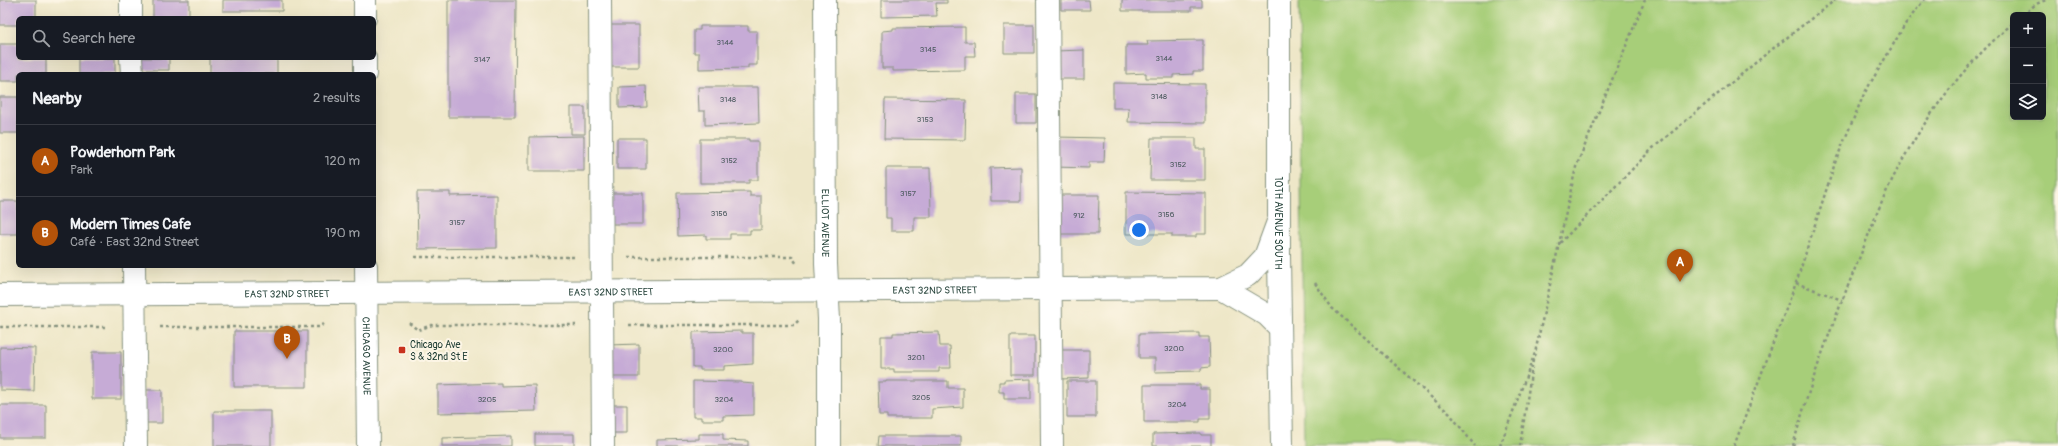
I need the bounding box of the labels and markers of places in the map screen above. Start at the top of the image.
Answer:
pin: A [1667,249,1693,282]
pin: B [274,326,300,359]
place label: Chicago Ave S & 32nd St E [410,339,468,363]
marker: Chicago Ave S & 32nd St E [397,345,407,355]

